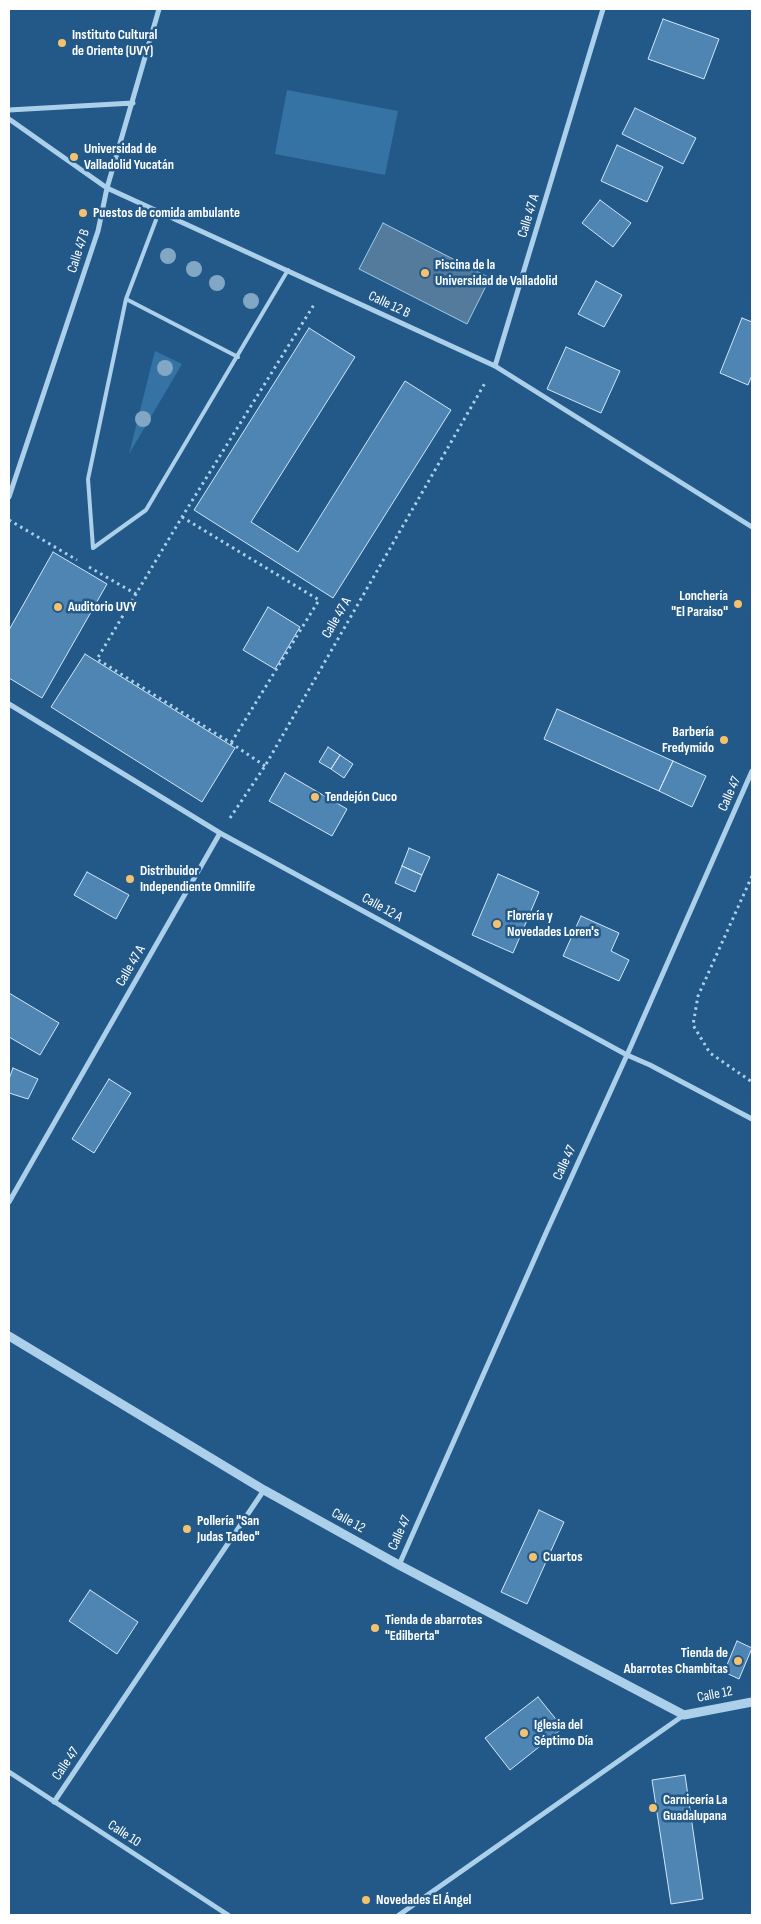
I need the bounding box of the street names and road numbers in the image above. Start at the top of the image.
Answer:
street label: Calle 47 A [514,192,544,240]
street label: Calle 47 B [64,227,94,275]
street label: Calle 12 B [365,288,413,322]
street label: Calle 47 A [319,594,355,642]
street label: Calle 47 [715,774,745,814]
street label: Calle 12 A [359,890,405,926]
street label: Calle 47 A [113,942,149,990]
street label: Calle 47 [550,1143,580,1183]
street label: Calle 12 [328,1505,368,1537]
street label: Calle 47 [385,1513,415,1553]
street label: Calle 12 [696,1683,734,1707]
street label: Calle 47 [49,1744,83,1784]
street label: Calle 10 [104,1817,144,1851]

